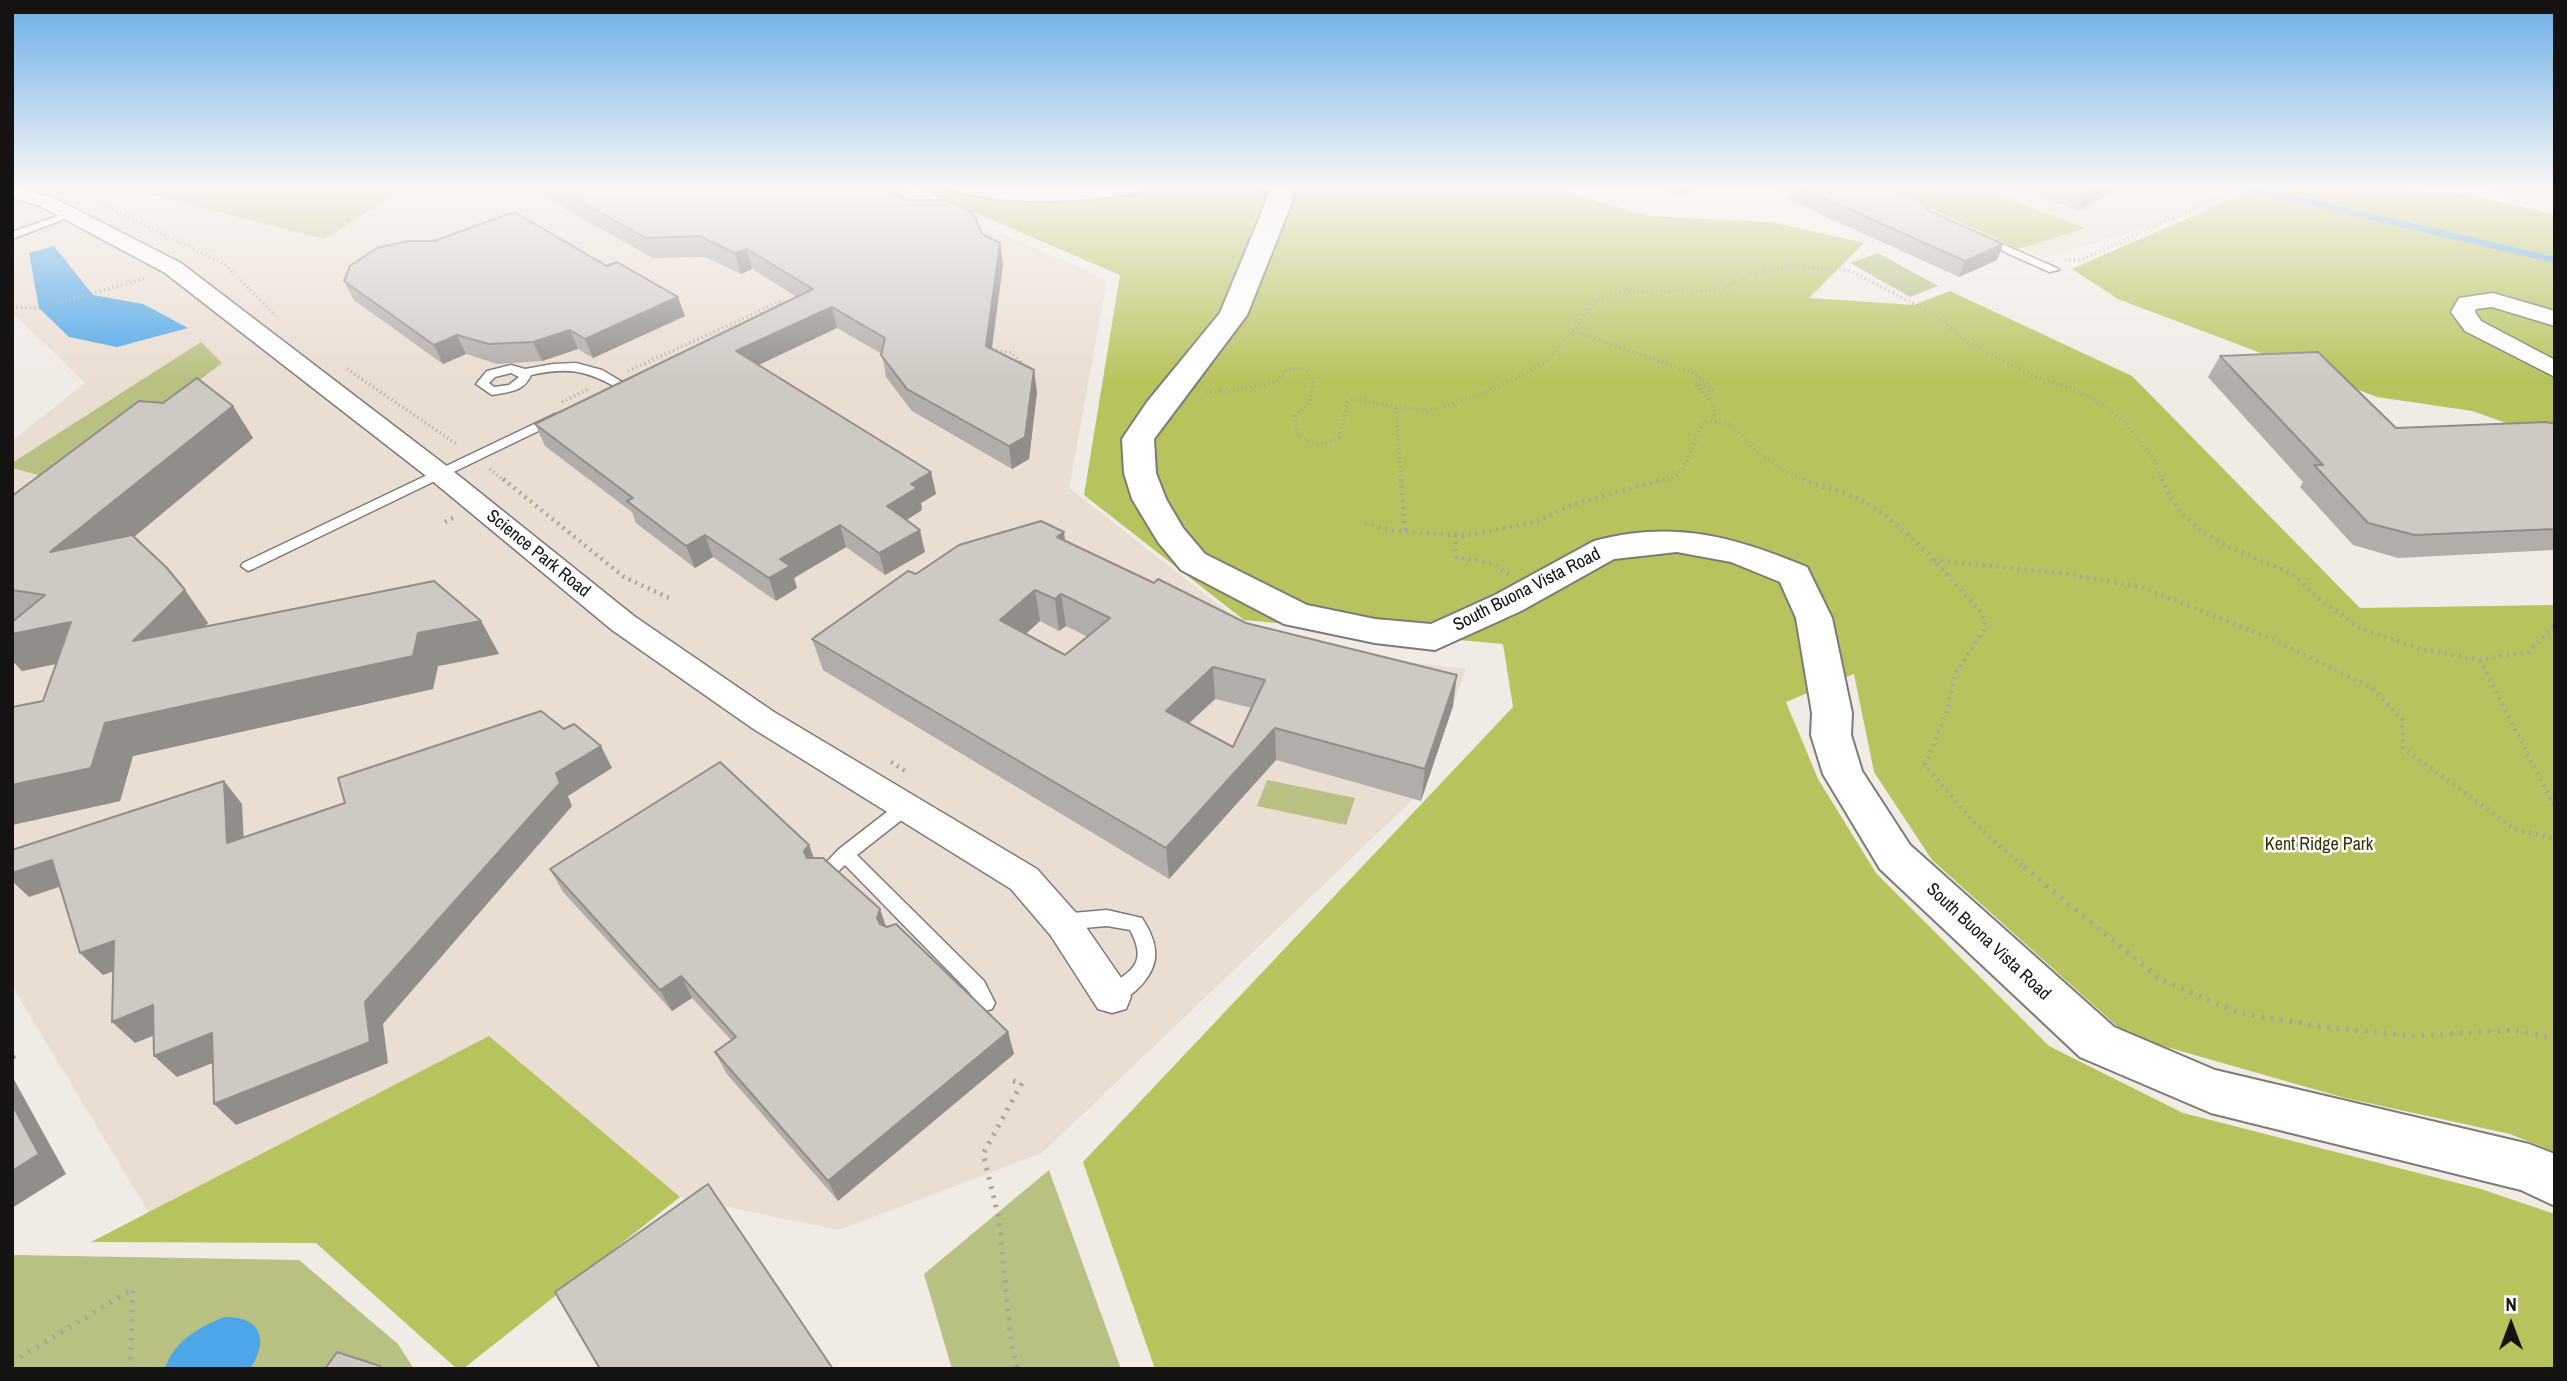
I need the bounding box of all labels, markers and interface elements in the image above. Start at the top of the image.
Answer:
street label: Science Park Road [482,506,594,602]
street label: South Buona Vista Road [1450,544,1604,636]
park label: Kent Ridge Park [2265,834,2373,856]
street label: South Buona Vista Road [1921,879,2055,1005]
north arrow [2476,1290,2546,1360]
text: N [2505,1291,2517,1317]

